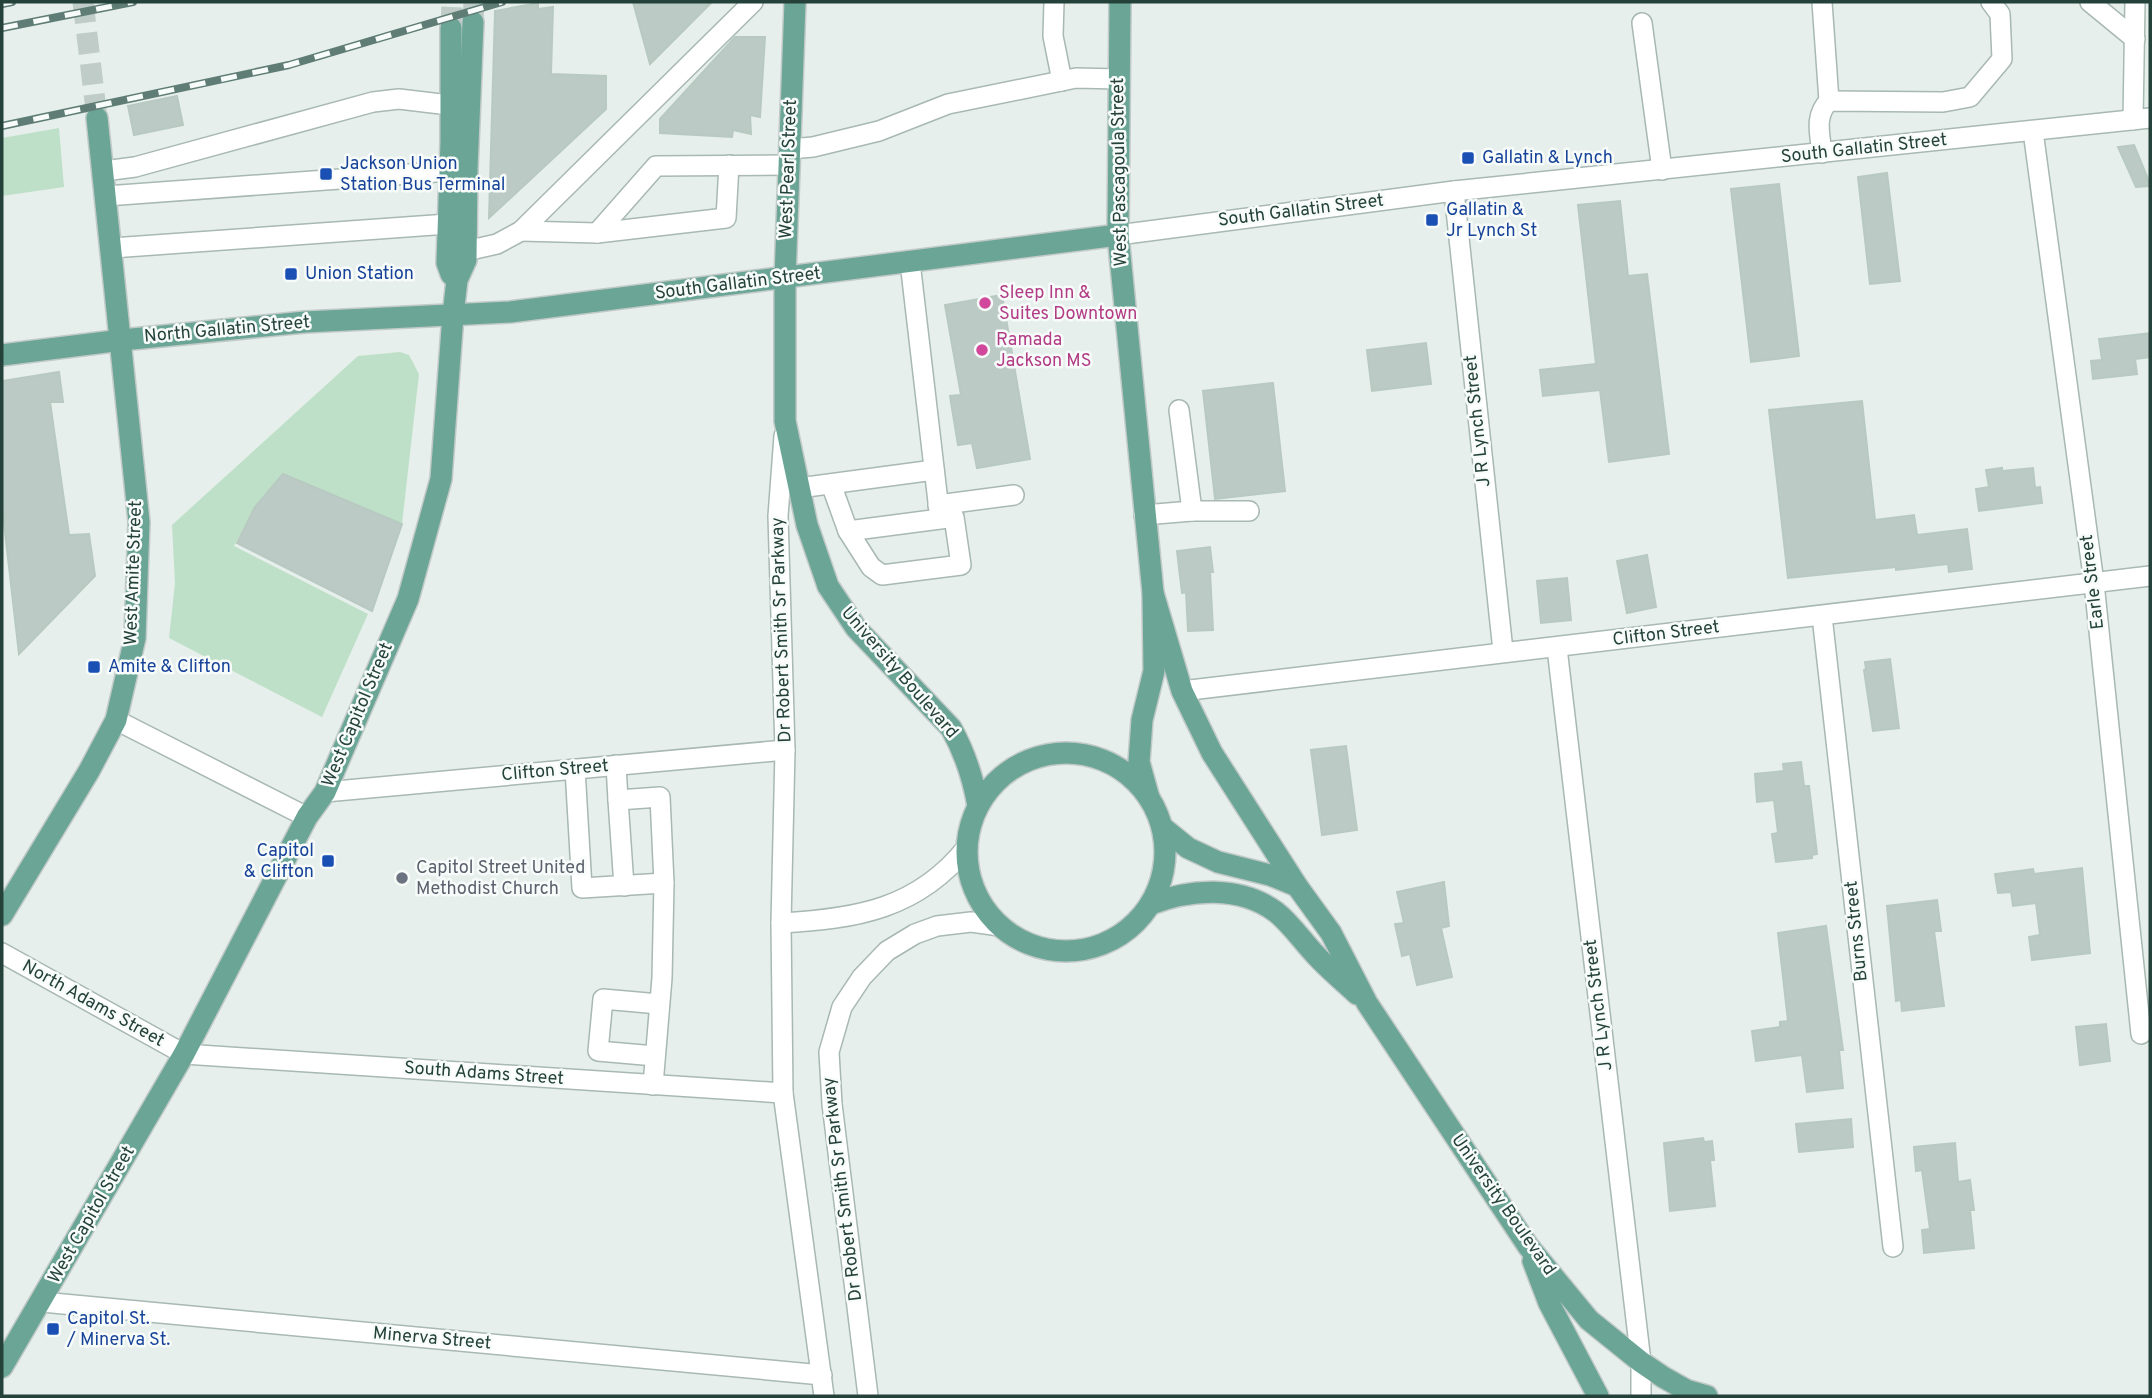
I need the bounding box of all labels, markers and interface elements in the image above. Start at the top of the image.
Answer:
street label: West Pascagoula Street [1107,77,1133,267]
street label: West Pearl Street [775,99,803,239]
street label: South Gallatin Street [1780,129,1948,169]
place label: Gallatin & Lynch [1482,147,1613,170]
marker: Gallatin & Lynch [1460,150,1476,166]
place label: Jackson Union Station Bus Terminal [340,153,506,197]
marker: Jackson Union Station Bus Terminal [318,166,334,182]
street label: South Gallatin Street [1217,189,1385,233]
place label: Gallatin & Jr Lynch St [1446,199,1537,243]
marker: Gallatin & Jr Lynch St [1424,212,1440,228]
street label: South Gallatin Street [654,262,822,306]
place label: Union Station [305,263,414,286]
marker: Union Station [283,266,299,282]
place label: Sleep Inn & Suites Downtown [999,282,1137,326]
marker: Sleep Inn & Suites Downtown [977,295,993,311]
street label: North Gallatin Street [143,311,311,349]
place label: Ramada Jackson MS [996,329,1092,373]
marker: Ramada Jackson MS [974,342,990,358]
street label: J R Lynch Street [1460,354,1496,488]
street label: West Amite Street [120,500,148,646]
street label: Dr Robert Smith Sr Parkway [767,517,797,743]
street label: Earle Street [2076,533,2110,631]
street label: University Boulevard [835,602,963,744]
street label: Clifton Street [1611,616,1721,652]
street label: West Capitol Street [317,639,399,791]
place label: Amite & Clifton [108,656,231,679]
marker: Amite & Clifton [86,659,102,675]
street label: Clifton Street [500,755,610,787]
place label: Capitol & Clifton [244,840,314,884]
marker: Capitol & Clifton [320,853,336,869]
place label: Capitol Street United Methodist Church [416,857,585,901]
marker: Capitol Street United Methodist Church [394,870,410,886]
street label: Burns Street [1840,879,1874,983]
street label: J R Lynch Street [1580,938,1618,1072]
street label: North Adams Street [18,955,168,1053]
street label: South Adams Street [403,1057,565,1091]
street label: Dr Robert Smith Sr Parkway [818,1076,868,1302]
street label: University Boulevard [1446,1130,1560,1280]
street label: West Capitol Street [43,1142,141,1288]
place label: Capitol St. / Minerva St. [66,1308,170,1352]
marker: Capitol St. / Minerva St. [45,1321,61,1337]
street label: Minerva Street [372,1322,492,1356]

